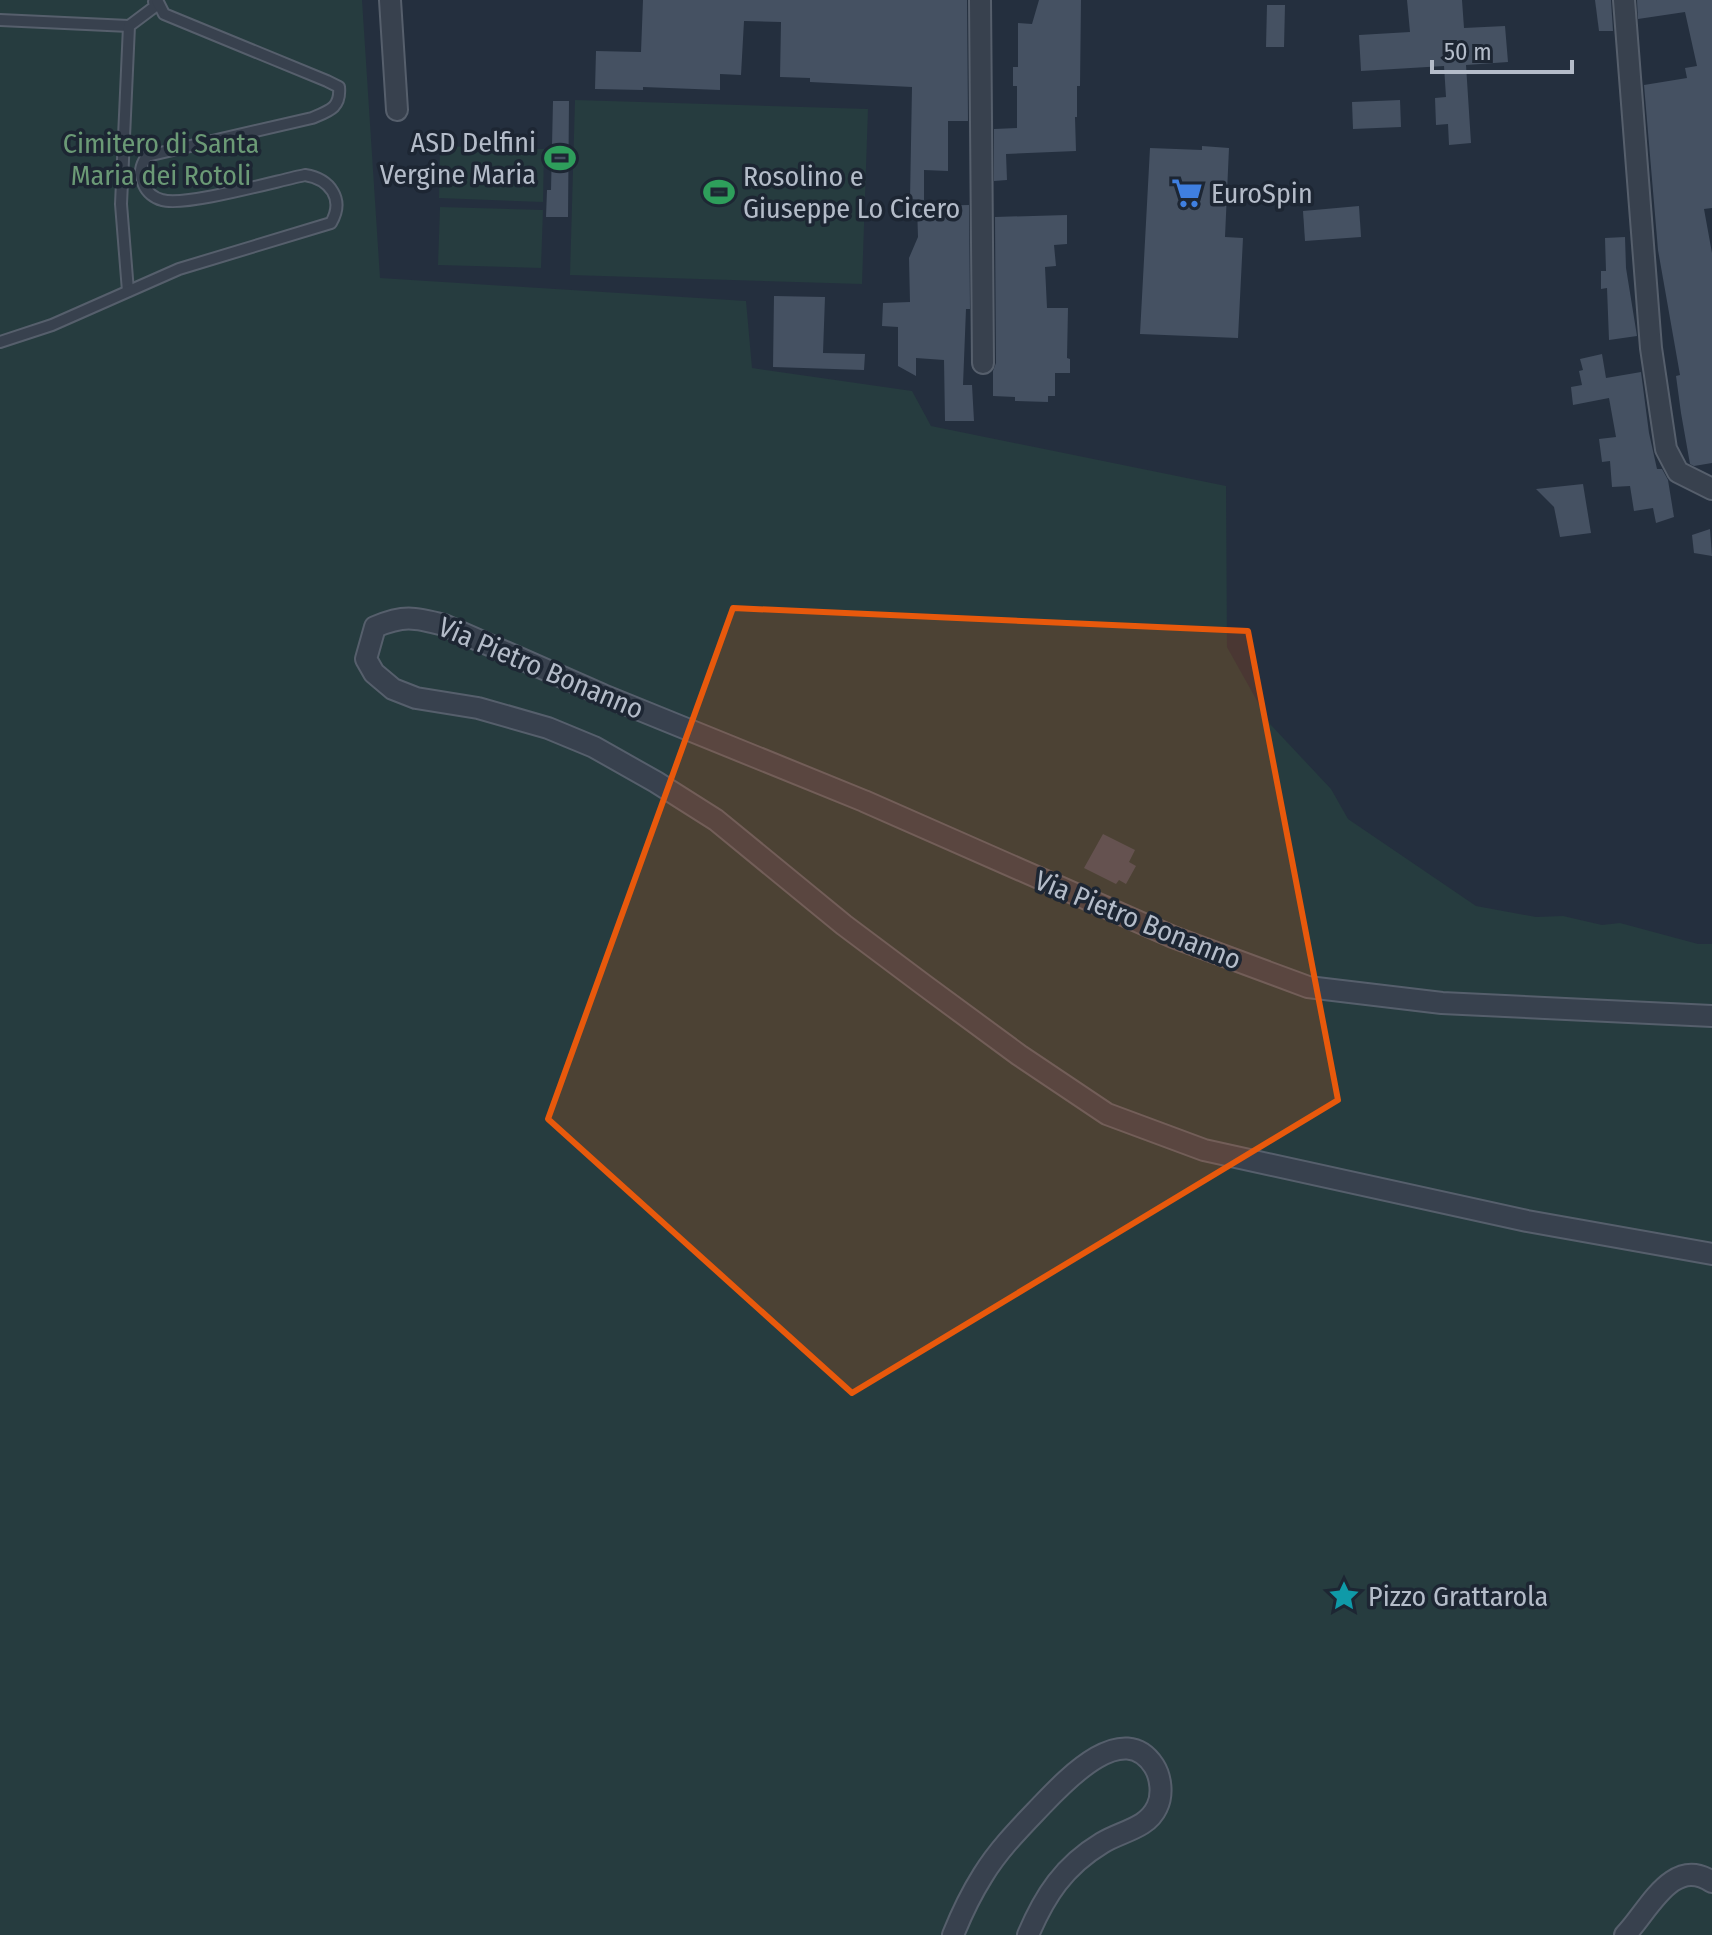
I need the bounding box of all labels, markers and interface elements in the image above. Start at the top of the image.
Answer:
scale bar [1432,24,1572,74]
text: 50 m [1444,38,1492,66]
place label: ASD Delfini Vergine Maria [380,126,536,191]
park label: Cimitero di Santa Maria dei Rotoli [63,127,259,192]
sports icon: ASD Delfini Vergine Maria [543,141,577,175]
place label: Rosolino e Giuseppe Lo Cicero [743,160,960,225]
sports icon: Rosolino e Giuseppe Lo Cicero [702,175,736,209]
supermarket icon: EuroSpin [1170,176,1204,210]
place label: EuroSpin [1211,177,1313,210]
street label: Via Pietro Bonanno [434,610,648,726]
street label: Via Pietro Bonanno [1030,864,1246,976]
place icon: Pizzo Grattarola [1327,1579,1361,1613]
place label: Pizzo Grattarola [1368,1580,1548,1613]

